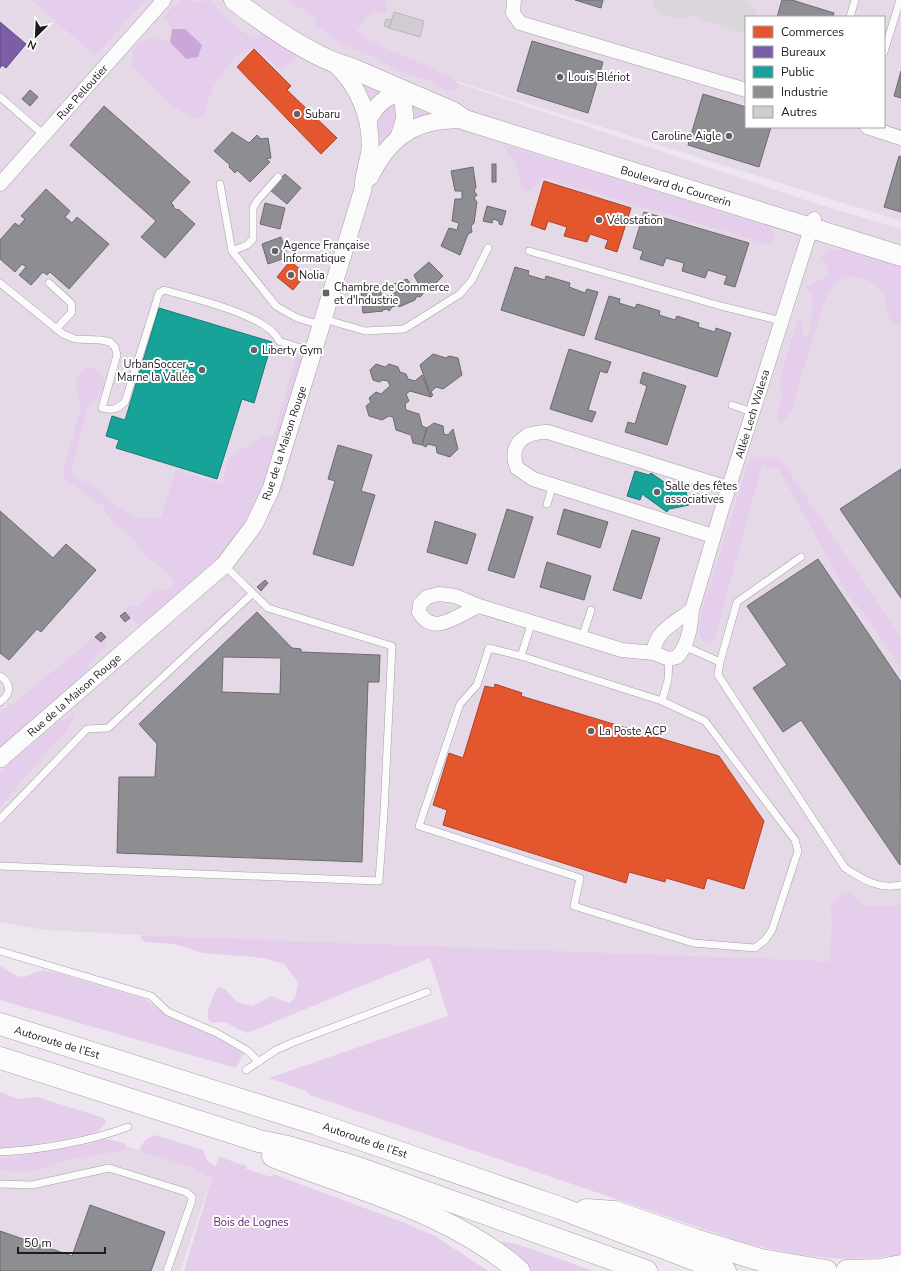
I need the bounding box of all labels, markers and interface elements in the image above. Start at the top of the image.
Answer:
north arrow [16,16,56,56]
legend [745,16,885,128]
text: Commerces [781,24,844,40]
text: N [25,36,39,53]
text: Bureaux [781,44,827,60]
street label: Rue Pelloutier [53,61,111,123]
text: Public [781,64,815,80]
place label: Louis Blériot [568,70,630,85]
marker: Louis Blériot [555,72,565,82]
text: Industrie [781,84,828,100]
text: Autres [781,104,817,120]
place label: Subaru [305,107,340,122]
marker: Subaru [292,109,302,119]
place label: Caroline Aigle [651,129,721,144]
marker: Caroline Aigle [724,131,734,141]
street label: Boulevard du Courcerin [619,162,733,211]
place label: Vélostation [606,213,663,228]
marker: Vélostation [594,215,604,225]
place label: Agence Française Informatique [283,238,370,266]
marker: Agence Française Informatique [270,246,280,256]
place label: Nolia [299,268,325,283]
marker: Nolia [286,270,296,280]
place label: Chambre de Commerce et d'Industrie [334,280,450,308]
marker: Chambre de Commerce et d'Industrie [321,288,331,298]
place label: Liberty Gym [262,343,322,358]
marker: Liberty Gym [249,345,259,355]
place label: UrbanSoccer - Marne la Vallée [117,357,194,385]
marker: UrbanSoccer - Marne la Vallée [197,365,207,375]
street label: Allée Lech Walesa [732,368,773,461]
street label: Rue de la Maison Rouge [259,384,310,502]
place label: Salle des fêtes associatives [665,479,737,507]
marker: Salle des fêtes associatives [652,487,662,497]
street label: Rue de la Maison Rouge [24,650,124,740]
place label: La Poste ACP [599,724,666,739]
marker: La Poste ACP [586,726,596,736]
street label: Autoroute de l’Est [12,1022,102,1063]
street label: Autoroute de l’Est [321,1119,409,1162]
park label: Bois de Lognes [213,1215,289,1230]
scale bar [18,1229,105,1255]
text: 50 m [24,1235,52,1251]

